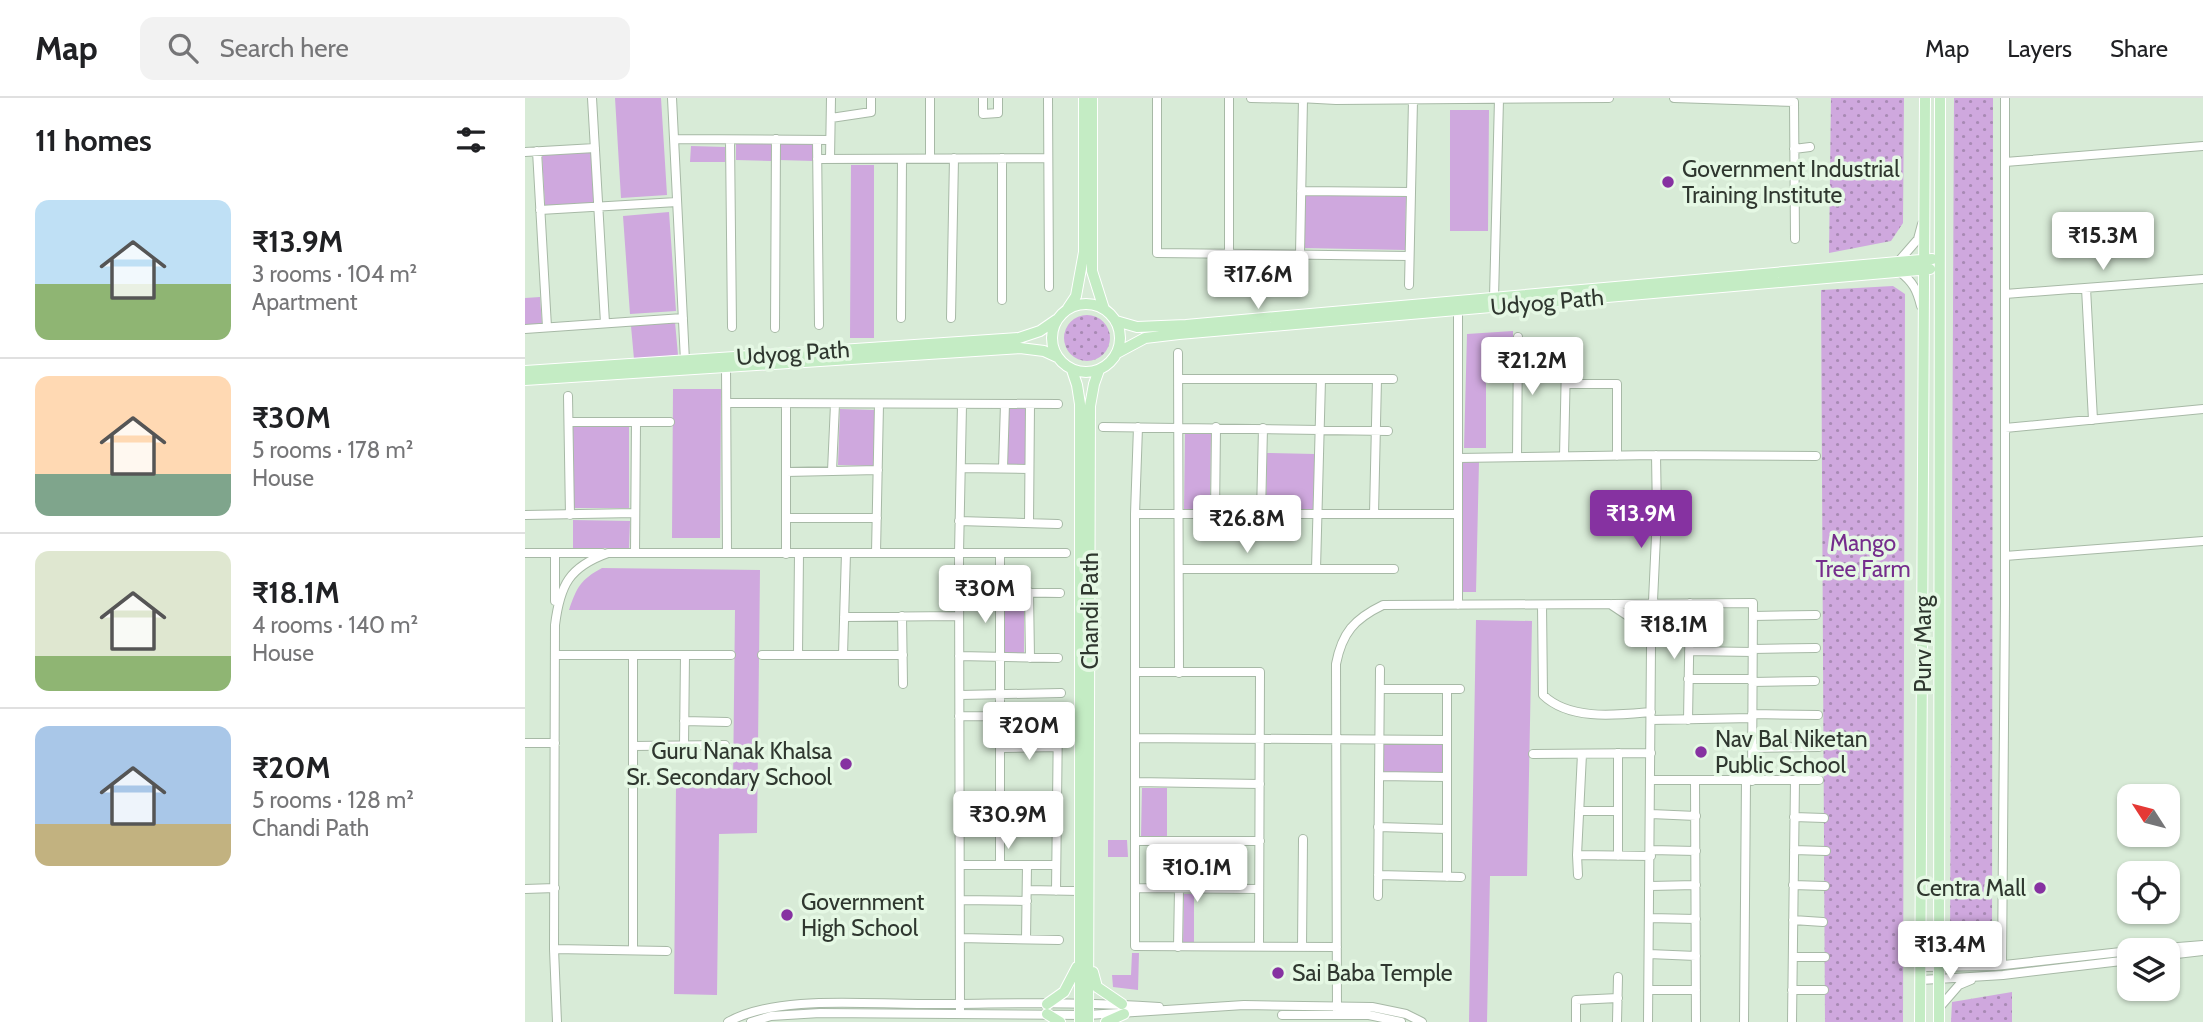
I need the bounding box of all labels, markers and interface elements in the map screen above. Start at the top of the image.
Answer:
search box [140,17,630,80]
text: Map [35,28,98,68]
icon: search [164,29,202,67]
text: Search here [220,32,349,64]
text: Map [1925,34,1969,63]
text: Layers [2007,34,2072,63]
text: Share [2110,34,2168,63]
icon: filters [452,121,490,159]
text: 11 homes [35,122,152,159]
place label: Government Industrial Training Institute [1682,155,1900,209]
marker: Government Industrial Training Institute [1660,174,1676,190]
pin: ₹15.3M [2046,212,2160,272]
text: ₹15.3M [2068,221,2138,249]
text: ₹13.9M [252,223,343,260]
icon: home [91,228,175,312]
pin: ₹17.6M [1201,252,1315,311]
text: 3 rooms · 104 m² [252,260,417,288]
text: ₹17.6M [1223,260,1293,288]
street label: Udyog Path [1489,283,1605,321]
text: Apartment [252,288,357,316]
street label: Udyog Path [735,335,851,371]
pin: ₹21.2M [1475,338,1589,397]
text: ₹21.2M [1497,346,1567,374]
text: ₹30M [252,399,331,436]
icon: home [91,404,175,488]
text: 5 rooms · 178 m² [252,436,413,464]
text: House [252,464,314,492]
pin: ₹13.9M [1584,490,1698,550]
pin: ₹26.8M [1190,496,1304,555]
text: ₹13.9M [1606,499,1676,527]
text: ₹26.8M [1209,504,1285,532]
park label: Mango Tree Farm [1815,529,1911,583]
street label: Chandi Path [1076,552,1104,670]
pin: ₹30M [944,566,1026,625]
text: ₹18.1M [252,574,340,611]
text: ₹30M [955,574,1015,602]
icon: home [91,579,175,663]
street label: Purv Marg [1909,595,1937,693]
pin: ₹18.1M [1617,602,1731,661]
text: ₹18.1M [1640,610,1708,638]
text: 4 rooms · 140 m² [252,611,418,639]
text: House [252,639,314,667]
pin: ₹20M [988,702,1070,762]
text: ₹20M [999,711,1059,739]
place label: Nav Bal Niketan Public School [1715,725,1868,779]
place label: Guru Nanak Khalsa Sr. Secondary School [626,737,833,791]
marker: Nav Bal Niketan Public School [1693,744,1709,760]
text: ₹20M [252,749,330,786]
icon: home [91,754,175,838]
marker: Guru Nanak Khalsa Sr. Secondary School [838,756,854,772]
north arrow [2117,784,2181,847]
map controls [2117,784,2180,1001]
text: 5 rooms · 128 m² [252,786,414,814]
pin: ₹30.9M [951,792,1065,851]
text: ₹30.9M [969,800,1047,828]
text: Chandi Path [252,814,369,842]
pin: ₹10.1M [1140,844,1254,904]
text: ₹10.1M [1162,853,1232,881]
button: locate [2117,861,2180,924]
place label: Centra Mall [1916,874,2027,902]
marker: Centra Mall [2032,880,2048,896]
place label: Government High School [801,888,924,942]
marker: Government High School [779,907,795,923]
pin: ₹13.4M [1893,922,2007,981]
text: ₹13.4M [1914,930,1986,958]
button: layers [2117,938,2180,1001]
place label: Sai Baba Temple [1292,959,1453,987]
marker: Sai Baba Temple [1270,965,1286,981]

